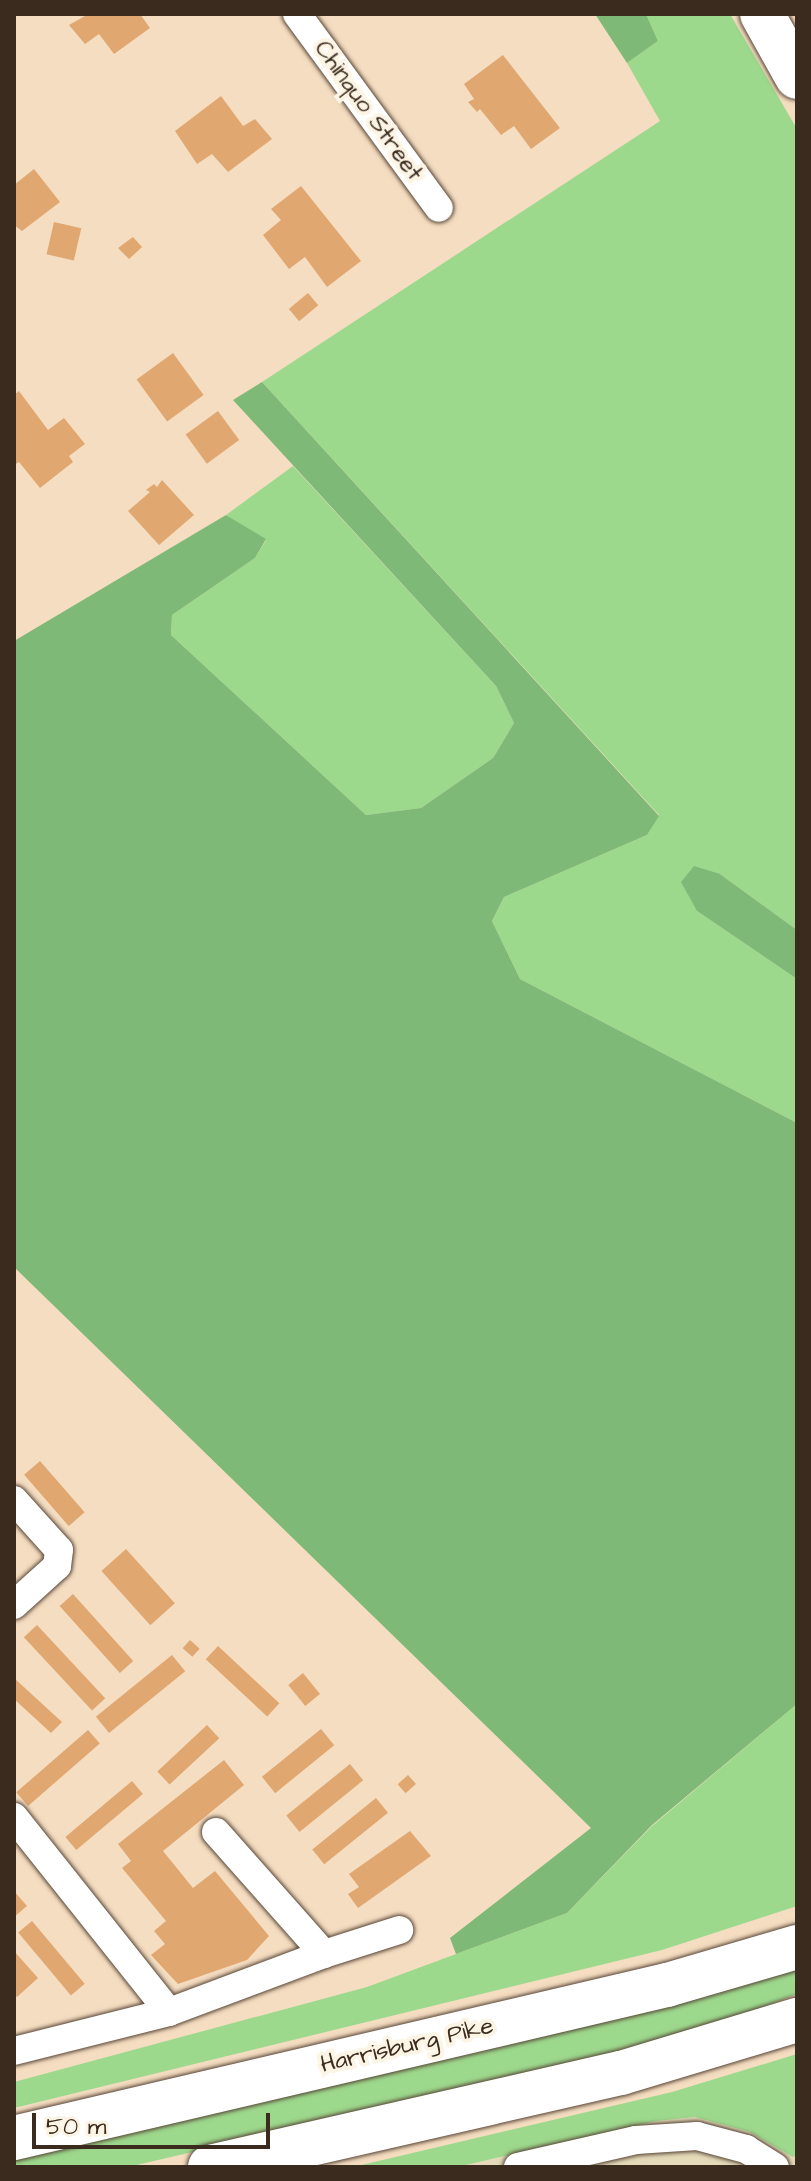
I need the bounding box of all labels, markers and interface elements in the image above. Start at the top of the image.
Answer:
street label: Chinquo Street [308,35,428,187]
street label: Harrisburg Pike [318,2012,496,2080]
scale bar [36,2097,274,2147]
text: 50 m [46,2110,106,2144]

